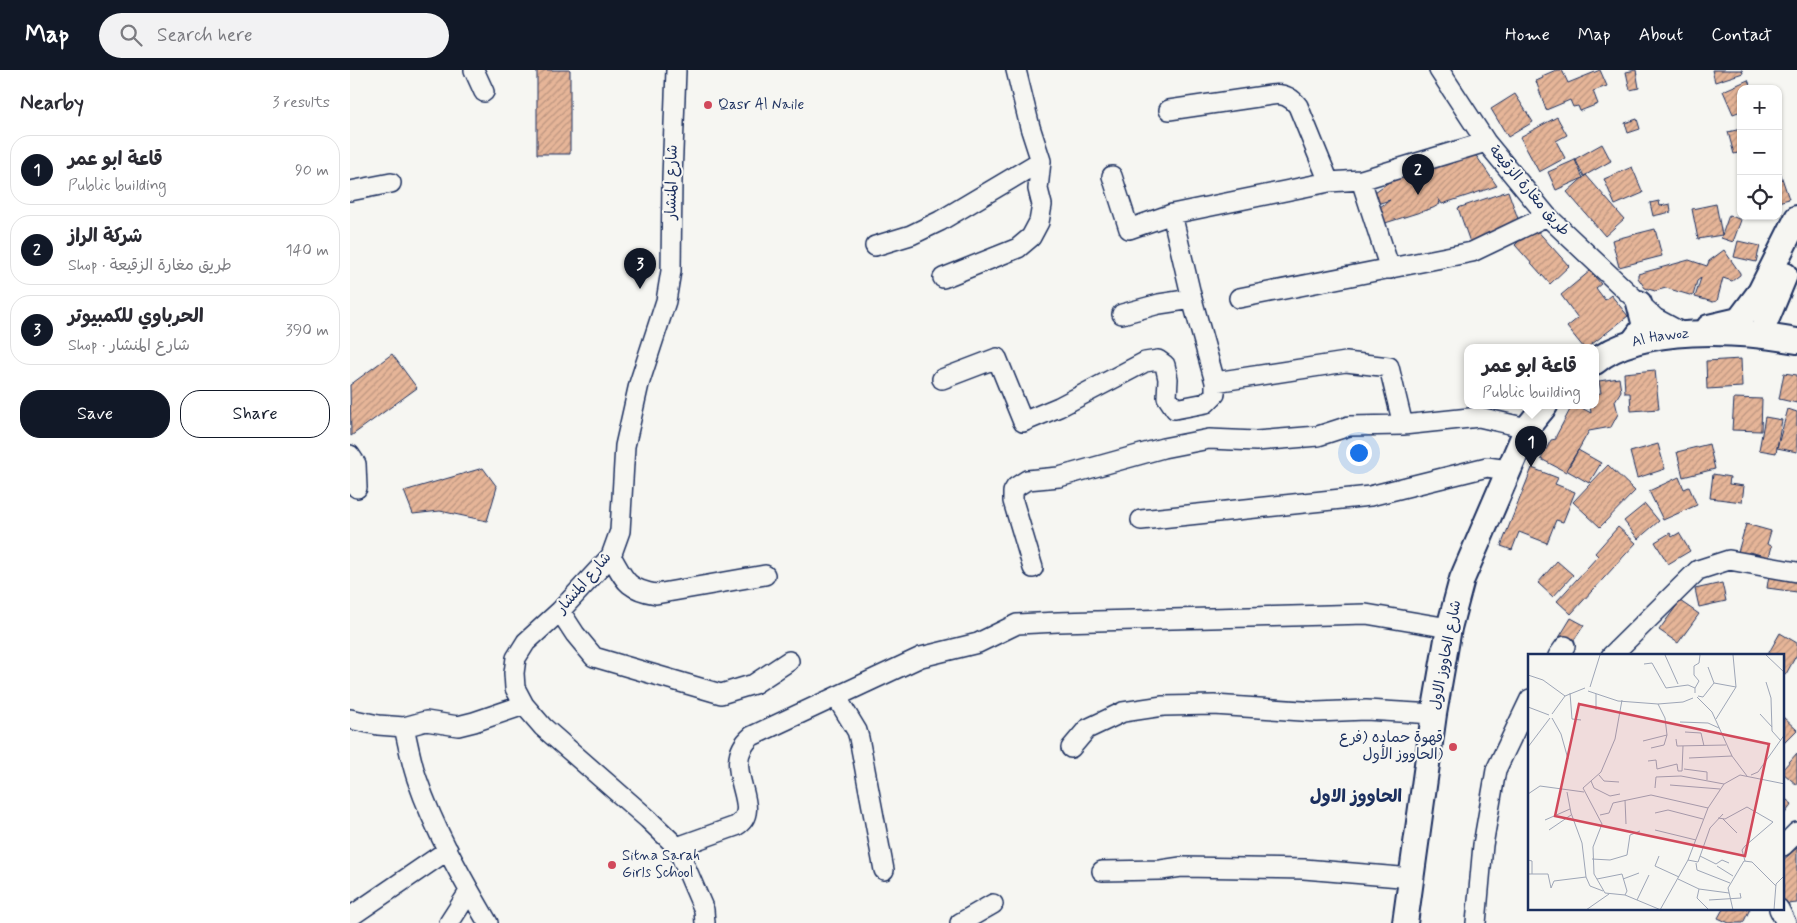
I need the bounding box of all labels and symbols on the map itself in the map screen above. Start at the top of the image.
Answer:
place label: Qasr Al Naile [718,95,805,115]
marker: Qasr Al Naile [702,99,714,111]
street label: طريق مغارة الزقيعة [1484,141,1574,241]
street label: شارع المنشار [661,144,683,221]
pin: 2 [1402,154,1434,195]
pin: 3 [624,248,656,289]
street label: Al Hawoz [1629,324,1690,353]
pin: 1 [1515,426,1547,467]
your location [1346,440,1372,466]
street label: شارع المنشار [551,548,616,619]
street label: شارع الحاووز الاول [1426,598,1466,712]
inset map [1528,654,1784,910]
place label: قهوة حماده (فرع الحاووز الأول) [1339,728,1444,765]
marker: قهوة حماده (فرع الحاووز الأول) [1447,741,1459,753]
district label: الحاووز الاول [1310,785,1402,809]
place label: Sitna Sarah Girls School [622,846,700,883]
marker: Sitna Sarah Girls School [606,859,618,871]

